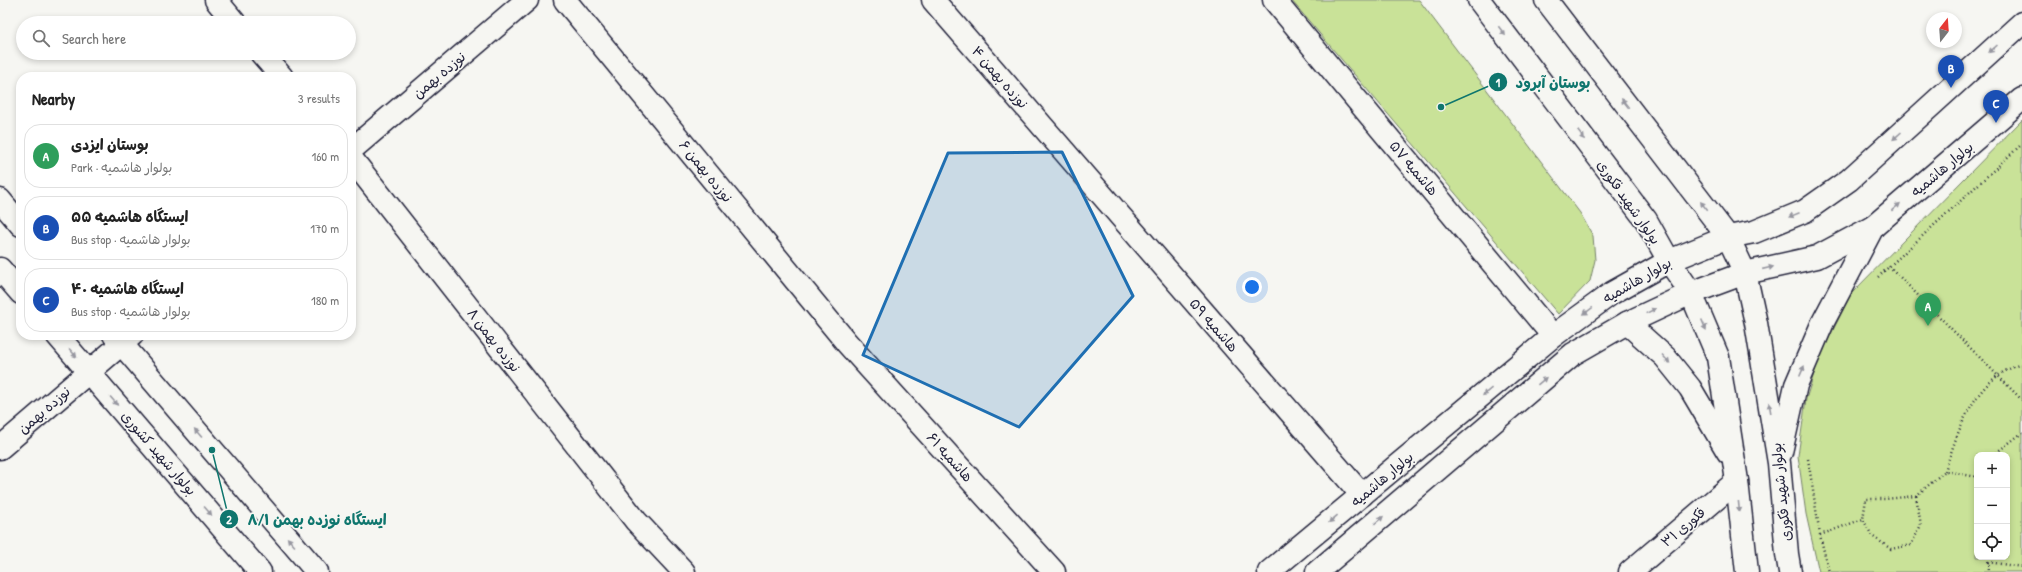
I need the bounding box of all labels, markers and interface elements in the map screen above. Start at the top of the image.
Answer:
north arrow [1926,12,1962,48]
search box [16,16,356,60]
one-way arrow [1498,26,1506,36]
icon: search [30,27,52,49]
text: Search here [62,28,126,49]
street label: نوزده بهمن ۴ [968,41,1033,112]
one-way arrow [1988,44,1998,54]
street label: نوزده بهمن [408,47,469,102]
pin: B [1938,55,1964,88]
callout: بوستان آبرود [1488,69,1599,96]
text: بوستان آبرود [1516,72,1590,93]
text: 1 [1496,74,1501,91]
text: Nearby [32,87,75,110]
text: 3 results [298,89,340,107]
pin: C [1983,90,2009,123]
one-way arrow [1621,97,1629,108]
one-way arrow [1577,129,1585,140]
one-way arrow [1892,132,1902,141]
text: بوستان ایزدی [71,134,149,155]
street label: نوزده بهمن ۶ [675,135,737,206]
street label: هاشمیه ۵۷ [1386,136,1443,199]
street label: بولوار هاشمیه [1906,137,1978,201]
text: A [43,147,49,165]
text: 160 m [311,147,339,165]
street label: بولوار شهید فکوری [1592,156,1666,248]
text: Park · بولوار هاشمیه [71,158,172,176]
one-way arrow [1701,201,1709,211]
one-way arrow [1890,203,1901,212]
text: ایستگاه هاشمیه ۵۵ [71,206,188,227]
one-way arrow [1788,213,1800,219]
text: B [43,219,49,237]
text: 170 m [310,219,339,237]
text: Bus stop · بولوار هاشمیه [71,230,191,248]
street label: بولوار هاشمیه [1599,252,1675,308]
one-way arrow [1761,265,1774,271]
your location [1242,277,1262,297]
text: ایستگاه هاشمیه ۴۰ [71,278,184,299]
text: C [42,291,50,309]
text: 180 m [311,291,339,309]
pin: A [1915,293,1941,326]
street label: هاشمیه ۵۹ [1186,294,1243,356]
text: Bus stop · بولوار هاشمیه [71,302,191,320]
street label: نوزده بهمن ۸ [463,304,525,376]
one-way arrow [1583,307,1594,315]
one-way arrow [1646,308,1657,314]
one-way arrow [1702,320,1708,332]
one-way arrow [68,348,77,359]
one-way arrow [1662,354,1671,364]
one-way arrow [1799,365,1805,376]
one-way arrow [1537,376,1547,385]
street label: نوزده بهمن [13,382,74,438]
one-way arrow [1481,387,1492,396]
one-way arrow [110,396,119,407]
one-way arrow [1767,402,1773,414]
street label: بولوار شهید کشوری [117,406,201,500]
one-way arrow [193,428,202,438]
street label: هاشمیه ۶۱ [923,428,978,486]
street label: بولوار شهید فکوری [1766,442,1796,542]
street label: بولوار هاشمیه [1346,447,1418,511]
map controls [1974,452,2010,560]
button: + [1974,452,2010,488]
button: − [1974,488,2010,524]
one-way arrow [1736,501,1743,513]
street label: فکوری ۳۱ [1656,502,1709,551]
one-way arrow [203,505,212,516]
callout: ایستگاه نوزده بهمن ۸/۱ [219,506,395,533]
text: ایستگاه نوزده بهمن ۸/۱ [247,509,387,530]
text: 2 [226,511,232,528]
one-way arrow [1327,515,1338,524]
one-way arrow [1374,515,1384,524]
button: locate [1974,524,2010,560]
one-way arrow [287,537,296,548]

